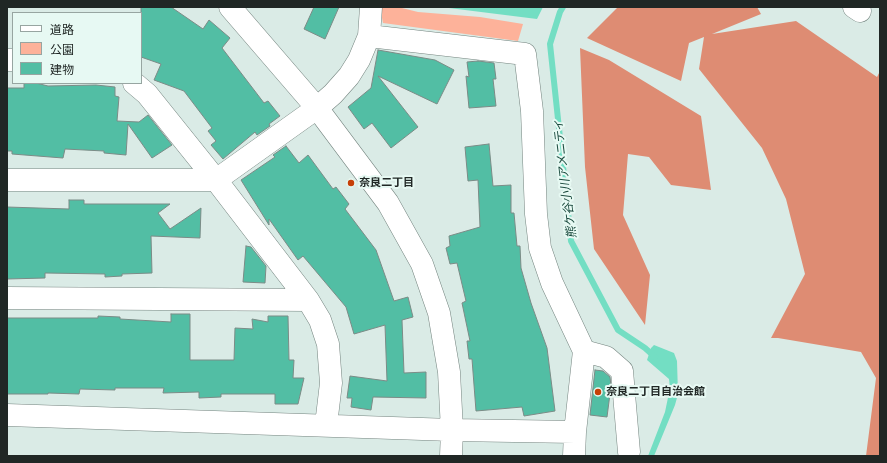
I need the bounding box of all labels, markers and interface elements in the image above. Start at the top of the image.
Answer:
legend [12,12,142,84]
text: 道路 [50,23,74,37]
text: 公園 [50,43,74,57]
text: 建物 [50,63,74,77]
water label: 熊ケ谷小川アメニティ [551,119,579,239]
place label: 奈良二丁目 [359,176,414,190]
marker: 奈良二丁目 [346,178,356,188]
place label: 奈良二丁目自治会館 [606,385,705,399]
marker: 奈良二丁目自治会館 [593,387,603,397]

